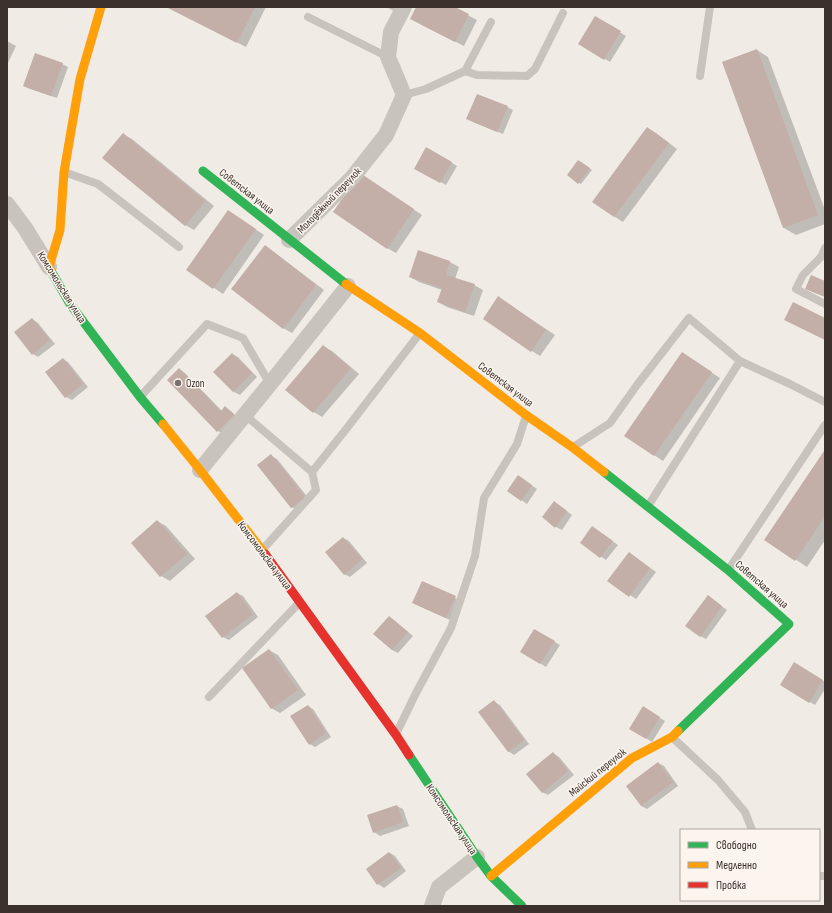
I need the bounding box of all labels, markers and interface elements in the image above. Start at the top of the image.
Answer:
street label: Молодёжный переулок [295,164,365,236]
street label: Советская улица [217,166,277,217]
street label: Комсомольская улица [34,249,89,325]
street label: Советская улица [475,359,536,409]
place label: Ozon [186,377,205,390]
marker: Ozon [173,378,183,388]
street label: Комсомольская улица [235,519,294,592]
street label: Советская улица [732,558,791,611]
street label: Майский переулок [566,745,629,799]
street label: Комсомольская улица [423,782,480,857]
legend [680,829,820,901]
text: Свободно [716,838,757,853]
text: Медленно [716,858,757,873]
text: Пробка [716,878,747,893]

